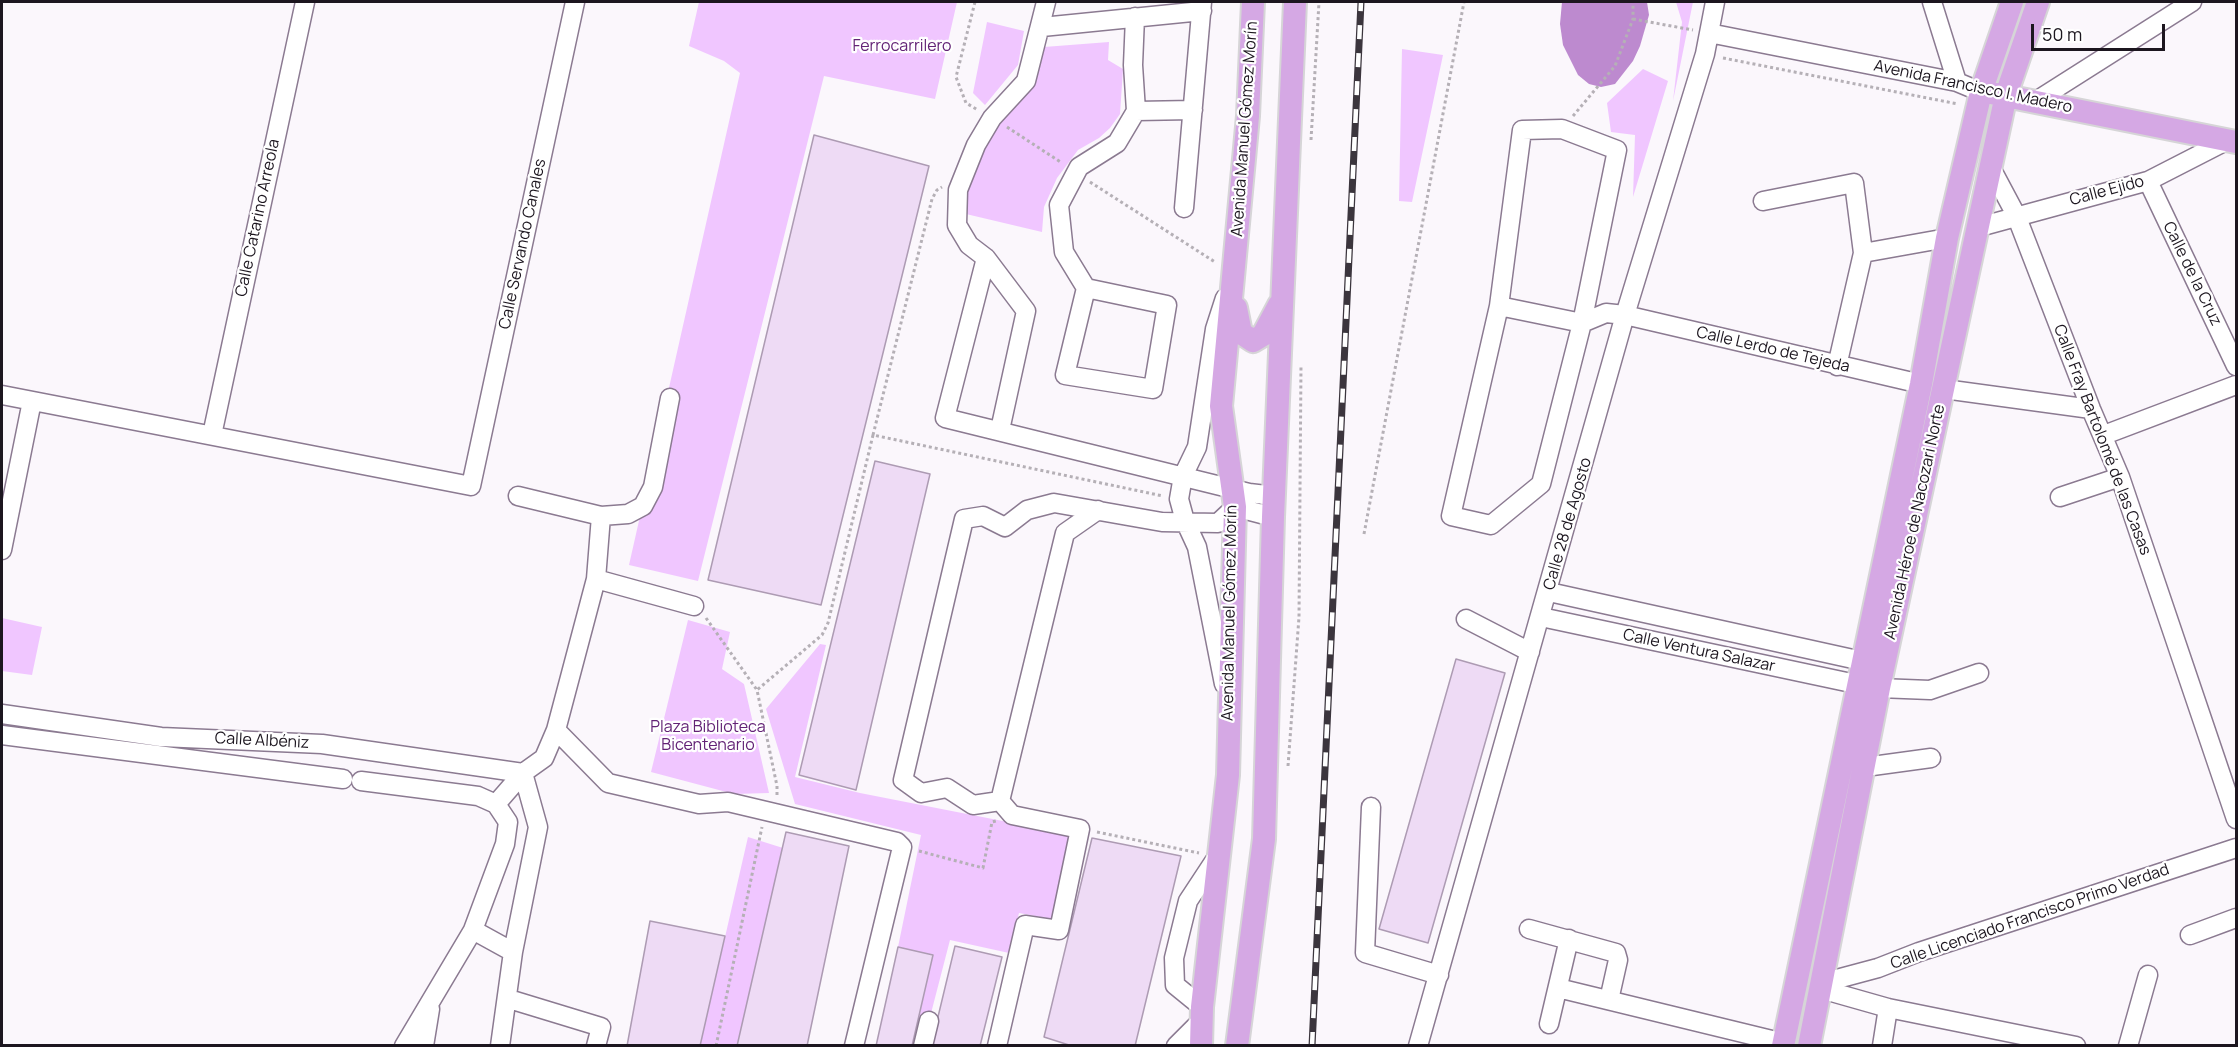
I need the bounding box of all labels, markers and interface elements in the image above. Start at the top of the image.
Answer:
scale bar [2034,12,2168,50]
street label: Avenida Manuel Gómez Morín [1228,21,1262,237]
text: 50 m [2042,22,2082,46]
park label: Ferrocarrilero [852,37,952,57]
street label: Avenida Francisco I. Madero [1872,57,2074,117]
street label: Calle Catarino Arreola [232,137,284,299]
street label: Calle Servando Canales [496,157,550,331]
street label: Calle Ejido [2068,172,2146,210]
street label: Calle de la Cruz [2159,219,2225,329]
street label: Calle Fray Bartolomé de las Casas [2049,322,2155,558]
street label: Calle Lerdo de Tejeda [1694,323,1852,377]
street label: Avenida Héroe de Nacozari Norte [1881,403,1949,641]
street label: Calle 28 de Agosto [1540,456,1596,592]
street label: Avenida Manuel Gómez Morín [1219,505,1241,721]
street label: Calle Ventura Salazar [1621,625,1777,677]
park label: Plaza Biblioteca Bicentenario [650,718,766,756]
street label: Calle Albéniz [214,729,310,753]
street label: Calle Licenciado Francisco Primo Verdad [1888,860,2172,974]

